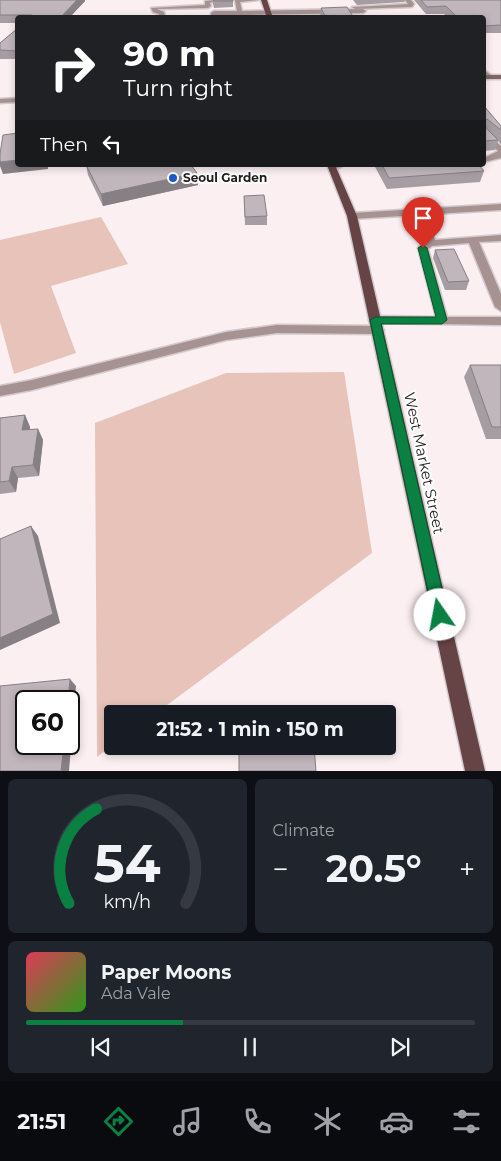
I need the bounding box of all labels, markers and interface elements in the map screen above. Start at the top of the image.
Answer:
text: 90 m [123,32,216,75]
icon: right [40,35,105,100]
text: Turn right [123,75,233,102]
icon: left [98,130,126,158]
text: Then [40,133,88,156]
place label: Seoul Garden [183,170,267,185]
marker: Seoul Garden [167,172,179,184]
pin [402,197,444,248]
icon: arrive [409,204,437,232]
street label: West Market Street [400,390,449,535]
position arrow [413,588,465,640]
speed limit sign: 60 [15,690,80,755]
text: 21:52 · 1 min · 150 m [156,718,344,741]
text: Climate [273,821,335,840]
text: 54 [94,832,161,895]
text: 20.5° [326,845,422,892]
text: − [273,852,289,886]
text: + [459,852,475,886]
text: km/h [103,891,151,912]
text: Paper Moons [101,961,231,984]
text: Ada Vale [101,984,171,1003]
icon: previous [87,1033,115,1061]
icon: pause [236,1033,264,1061]
icon: next [386,1033,414,1061]
icon: directions [101,1104,136,1139]
icon: music [170,1104,205,1139]
icon: phone [240,1104,275,1139]
icon: climate [310,1104,345,1139]
icon: car [379,1104,414,1139]
icon: filters [449,1104,484,1139]
text: 21:51 [17,1108,66,1135]

